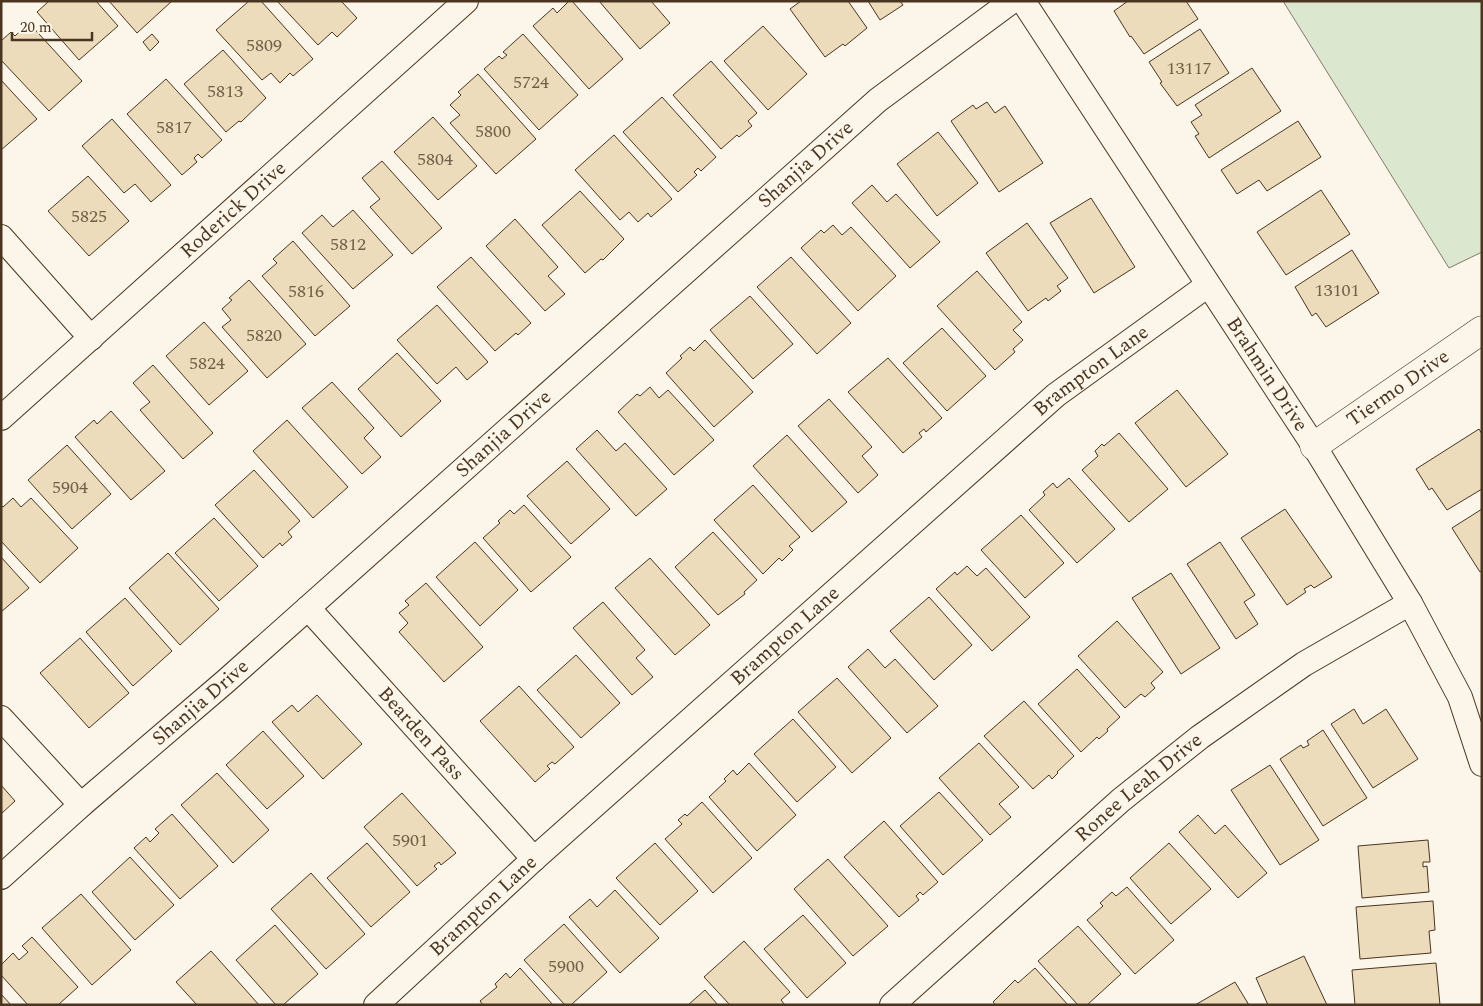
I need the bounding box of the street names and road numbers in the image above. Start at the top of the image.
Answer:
street label: Shanjia Drive [751,113,861,215]
street label: Roderick Drive [173,154,293,266]
street label: Brahmin Drive [1219,311,1316,438]
street label: Brampton Lane [1026,318,1155,424]
street label: Tiermo Drive [1340,342,1456,434]
street label: Shanjia Drive [449,383,558,485]
street label: Brampton Lane [724,579,847,693]
street label: Shanjia Drive [145,652,256,753]
street label: Bearden Pass [371,680,472,787]
street label: Ronee Leah Drive [1068,726,1209,849]
street label: Brampton Lane [422,848,544,964]

